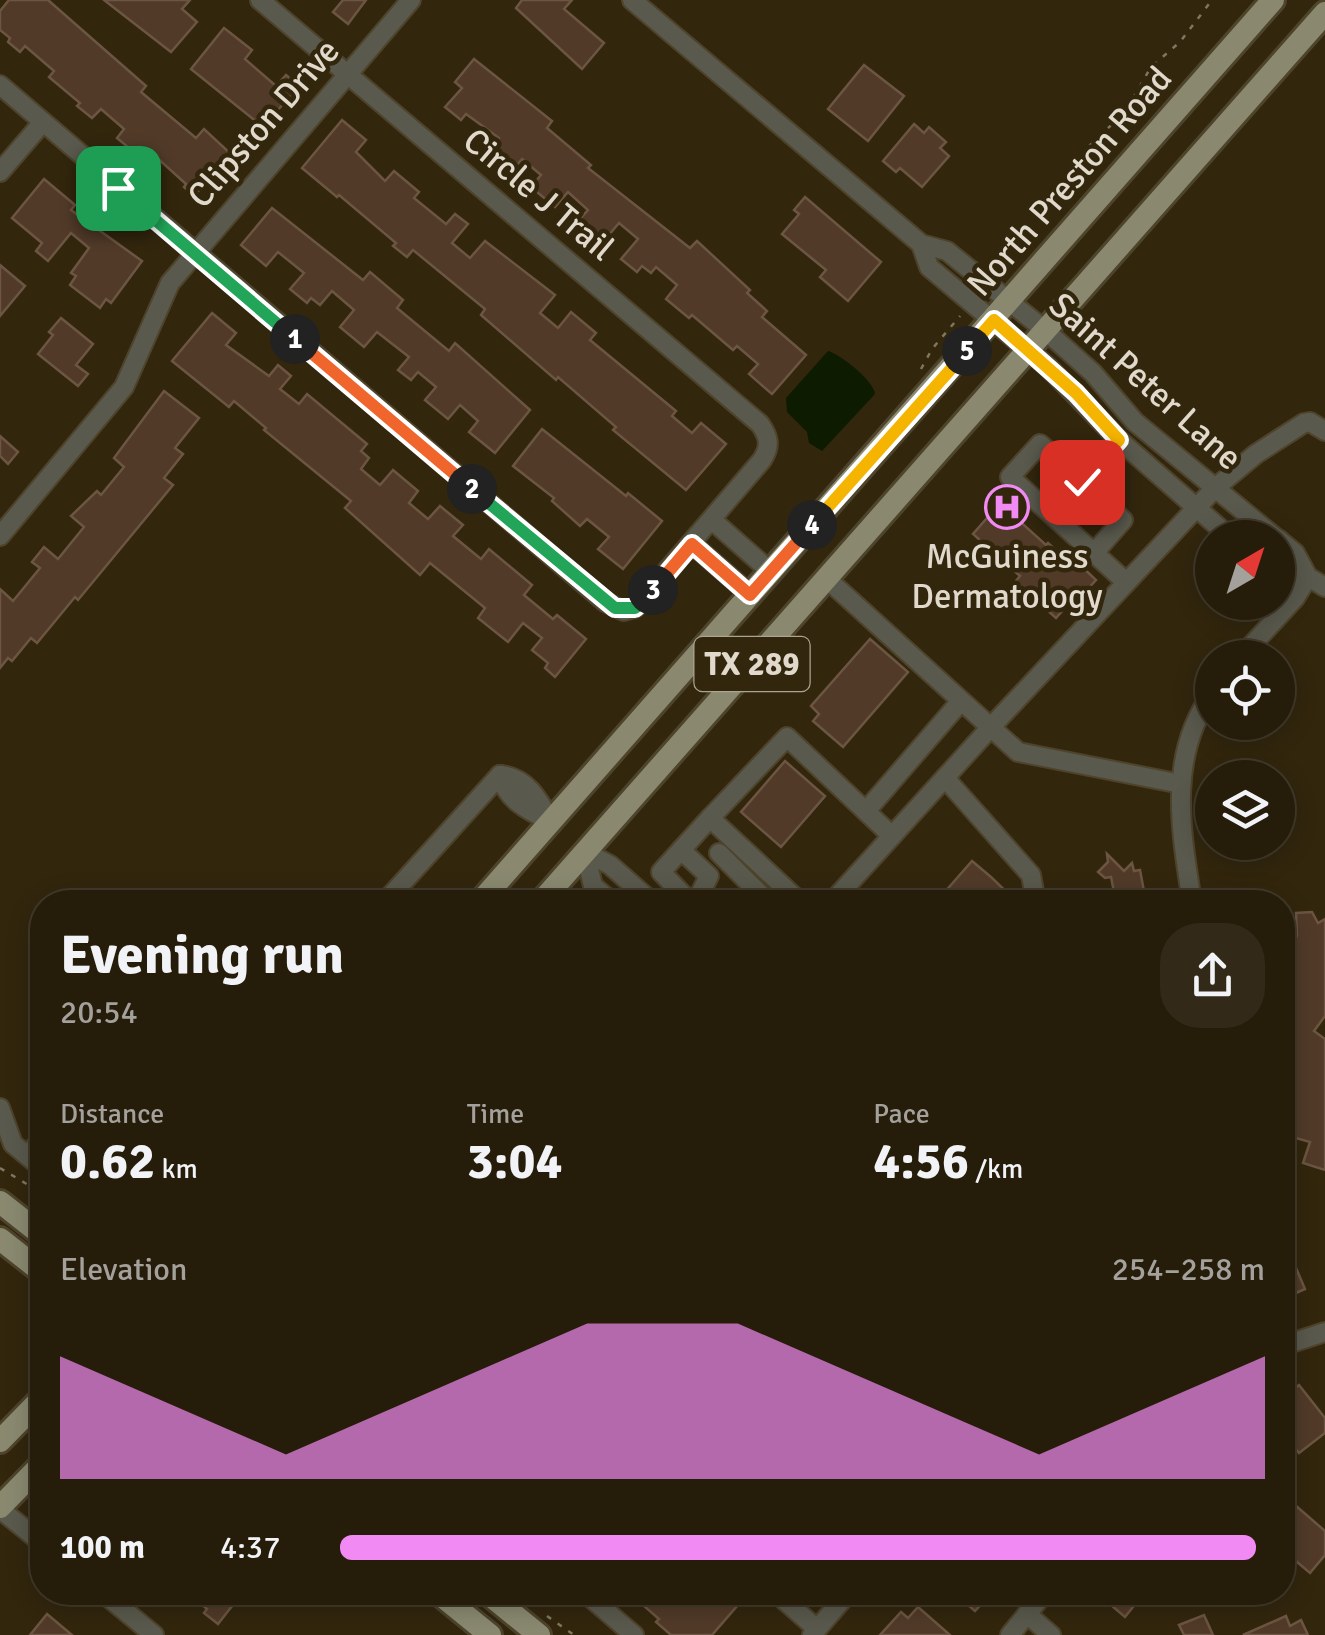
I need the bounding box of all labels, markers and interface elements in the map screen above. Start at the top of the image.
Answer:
street label: Clipston Drive [178,30,348,217]
street label: North Preston Road [958,57,1181,305]
street label: Circle J Trail [455,119,623,270]
pin [76,146,161,231]
icon: arrive [91,161,146,216]
street label: Saint Peter Lane [1040,284,1251,479]
pin: 1 [270,314,320,364]
text: 1 [287,322,303,356]
pin: 5 [942,326,992,376]
text: 5 [959,334,975,368]
pin [1040,440,1125,525]
icon: check [1055,455,1110,510]
pin: 2 [447,464,497,514]
text: 2 [464,472,480,506]
hospital icon: McGuiness Dermatology [984,484,1030,530]
pin: 4 [787,500,837,550]
text: 4 [804,508,820,542]
north arrow [1195,520,1295,620]
map controls [1195,520,1295,860]
place label: McGuiness Dermatology [911,535,1103,618]
pin: 3 [628,565,678,615]
text: 3 [645,573,661,607]
road number: TX 289 [694,637,810,691]
button: locate [1195,640,1295,740]
button: layers [1195,760,1295,860]
text: Evening run [60,921,344,989]
button: share [1160,923,1265,1028]
text: 20:54 [60,993,138,1032]
text: Distance [60,1097,164,1131]
text: Time [467,1097,524,1131]
text: Pace [873,1097,930,1131]
text: 0.62 [60,1131,155,1193]
text: 3:04 [467,1131,562,1193]
text: 4:56 [873,1131,969,1193]
text: km [155,1152,198,1186]
text: /km [969,1152,1023,1186]
text: Elevation [60,1250,187,1289]
text: 254–258 m [1112,1250,1265,1289]
text: 100 m [60,1528,145,1567]
text: 4:37 [220,1528,280,1567]

